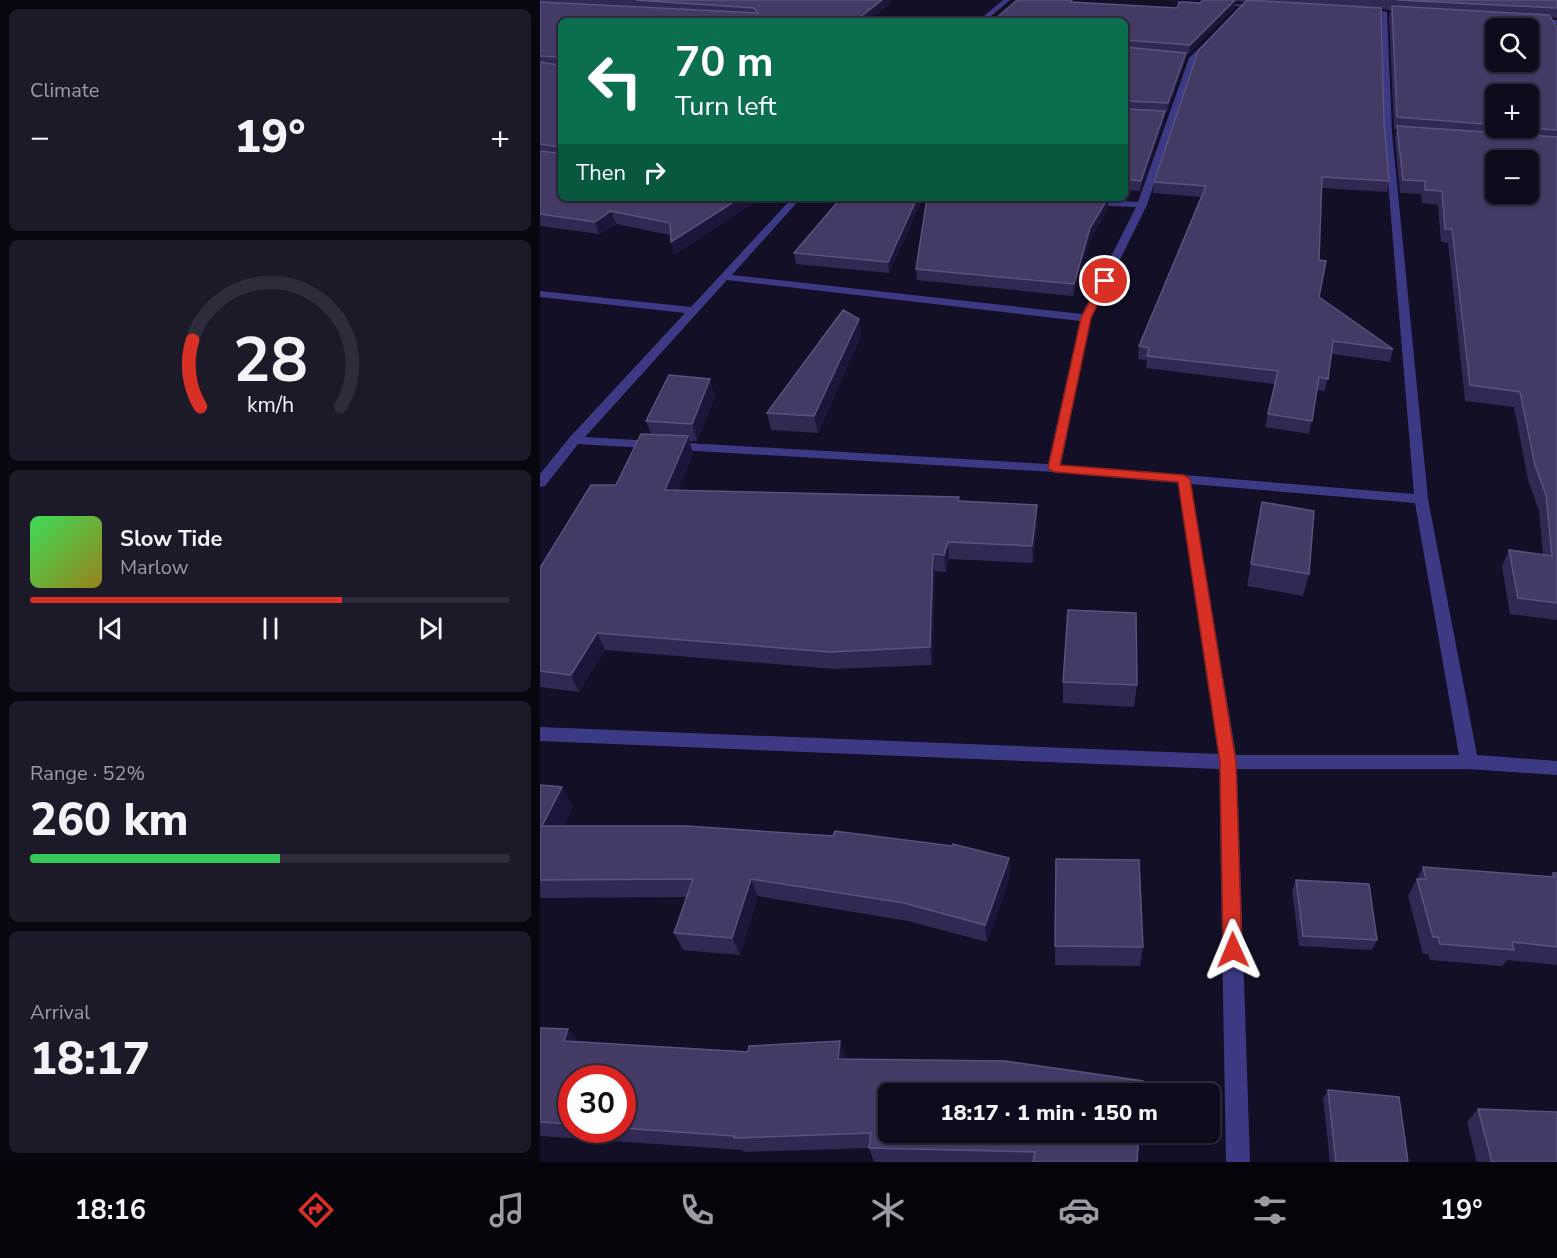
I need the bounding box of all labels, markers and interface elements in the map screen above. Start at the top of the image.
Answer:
map controls [1485,18,1539,204]
button: search [1485,18,1539,72]
text: 70 m [675,34,774,91]
icon: left [576,42,654,120]
text: Climate [30,77,99,104]
button: + [1485,84,1539,138]
text: Turn left [675,88,776,125]
text: 19° [234,107,306,168]
text: − [30,115,50,160]
text: + [490,115,510,160]
button: − [1485,150,1539,204]
icon: right [638,156,671,189]
text: Then [576,158,626,188]
pin [1079,255,1130,306]
icon: arrive [1088,264,1121,297]
text: 28 [233,319,307,404]
text: km/h [246,391,294,421]
text: Slow Tide [120,524,222,554]
text: Marlow [120,554,188,581]
icon: previous [94,612,127,645]
icon: pause [254,612,287,645]
icon: next [414,612,447,645]
text: Range · 52% [30,760,145,787]
text: 260 km [30,790,189,851]
position arrow [1201,918,1265,982]
text: Arrival [30,999,90,1026]
text: 18:17 [30,1029,150,1090]
speed limit sign: 30 [558,1065,636,1143]
text: 18:17 · 1 min · 150 m [940,1098,1158,1128]
icon: directions [295,1189,337,1231]
icon: music [486,1189,528,1231]
icon: phone [676,1189,718,1231]
icon: climate [867,1189,909,1231]
icon: car [1058,1189,1100,1231]
icon: filters [1249,1189,1291,1231]
text: 18:16 [74,1192,146,1229]
text: 19° [1440,1192,1482,1229]

